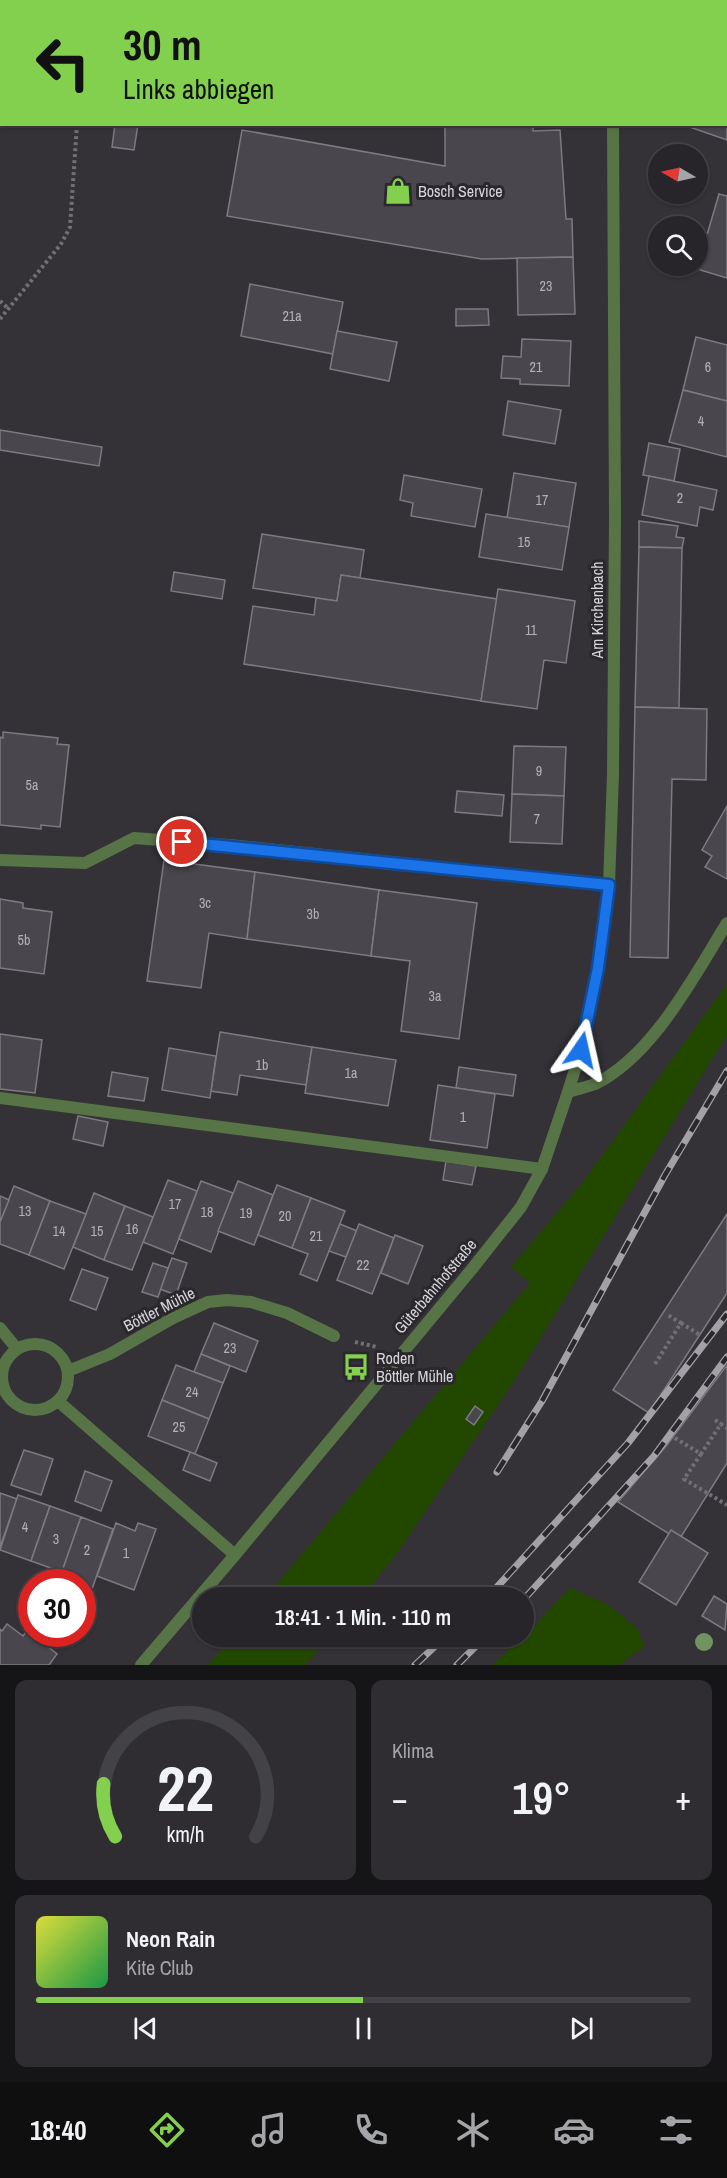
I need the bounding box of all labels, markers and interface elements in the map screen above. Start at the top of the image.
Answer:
text: 30 m [123,17,202,73]
icon: left [24,24,102,102]
text: Links abbiegen [123,71,274,107]
north arrow [648,144,708,204]
map controls [648,144,708,276]
shop icon: Bosch Service [383,176,413,206]
place label: Bosch Service [418,180,503,202]
button: search [648,216,708,276]
house number: 23 [540,277,552,295]
house number: 21a [282,307,302,325]
house number: 21 [530,358,543,376]
house number: 6 [705,358,711,376]
house number: 4 [698,412,705,430]
house number: 2 [677,489,683,507]
house number: 17 [536,491,548,509]
house number: 15 [518,533,530,551]
street label: Am Kirchenbach [586,562,608,660]
house number: 11 [525,621,538,639]
house number: 9 [536,762,542,780]
house number: 5a [26,776,39,794]
house number: 7 [534,810,540,828]
pin [156,816,207,867]
icon: arrive [165,825,198,858]
house number: 3c [199,894,211,912]
house number: 3b [307,905,319,923]
house number: 5b [18,931,30,949]
house number: 3a [429,987,442,1005]
position arrow [549,1018,613,1082]
house number: 1b [256,1056,268,1074]
house number: 1a [345,1064,358,1082]
house number: 1 [460,1108,467,1126]
house number: 17 [169,1195,181,1213]
house number: 13 [19,1202,31,1220]
house number: 18 [201,1203,213,1221]
house number: 19 [240,1204,252,1222]
house number: 20 [279,1207,291,1225]
house number: 16 [126,1220,138,1238]
house number: 14 [53,1222,66,1240]
house number: 15 [91,1222,103,1240]
house number: 21 [310,1227,323,1245]
street label: Güterbahnhofstraße [389,1234,481,1338]
house number: 22 [357,1256,369,1274]
street label: Böttler Mühle [120,1282,198,1336]
house number: 23 [224,1339,236,1357]
place label: Roden Böttler Mühle [376,1347,453,1387]
bus stop icon: Roden Böttler Mühle [341,1352,371,1382]
house number: 24 [186,1383,199,1401]
house number: 25 [173,1418,185,1436]
house number: 4 [22,1518,29,1536]
house number: 3 [53,1530,59,1548]
house number: 2 [84,1541,90,1559]
house number: 1 [123,1544,130,1562]
speed limit sign: 30 [18,1569,96,1647]
text: 18:41 · 1 Min. · 110 m [275,1602,451,1632]
text: Klima [392,1737,434,1764]
text: 22 [157,1746,214,1830]
text: 19° [512,1767,571,1828]
text: − [392,1776,408,1820]
text: + [675,1776,691,1820]
text: km/h [166,1820,205,1849]
text: Neon Rain [126,1924,215,1954]
text: Kite Club [126,1954,193,1981]
icon: previous [129,2012,162,2045]
icon: pause [347,2012,380,2045]
icon: next [565,2012,598,2045]
icon: directions [146,2109,188,2151]
icon: music [248,2109,290,2151]
icon: phone [350,2109,392,2151]
icon: climate [452,2109,494,2151]
icon: car [553,2109,595,2151]
icon: filters [655,2109,697,2151]
text: 18:40 [30,2112,87,2148]

